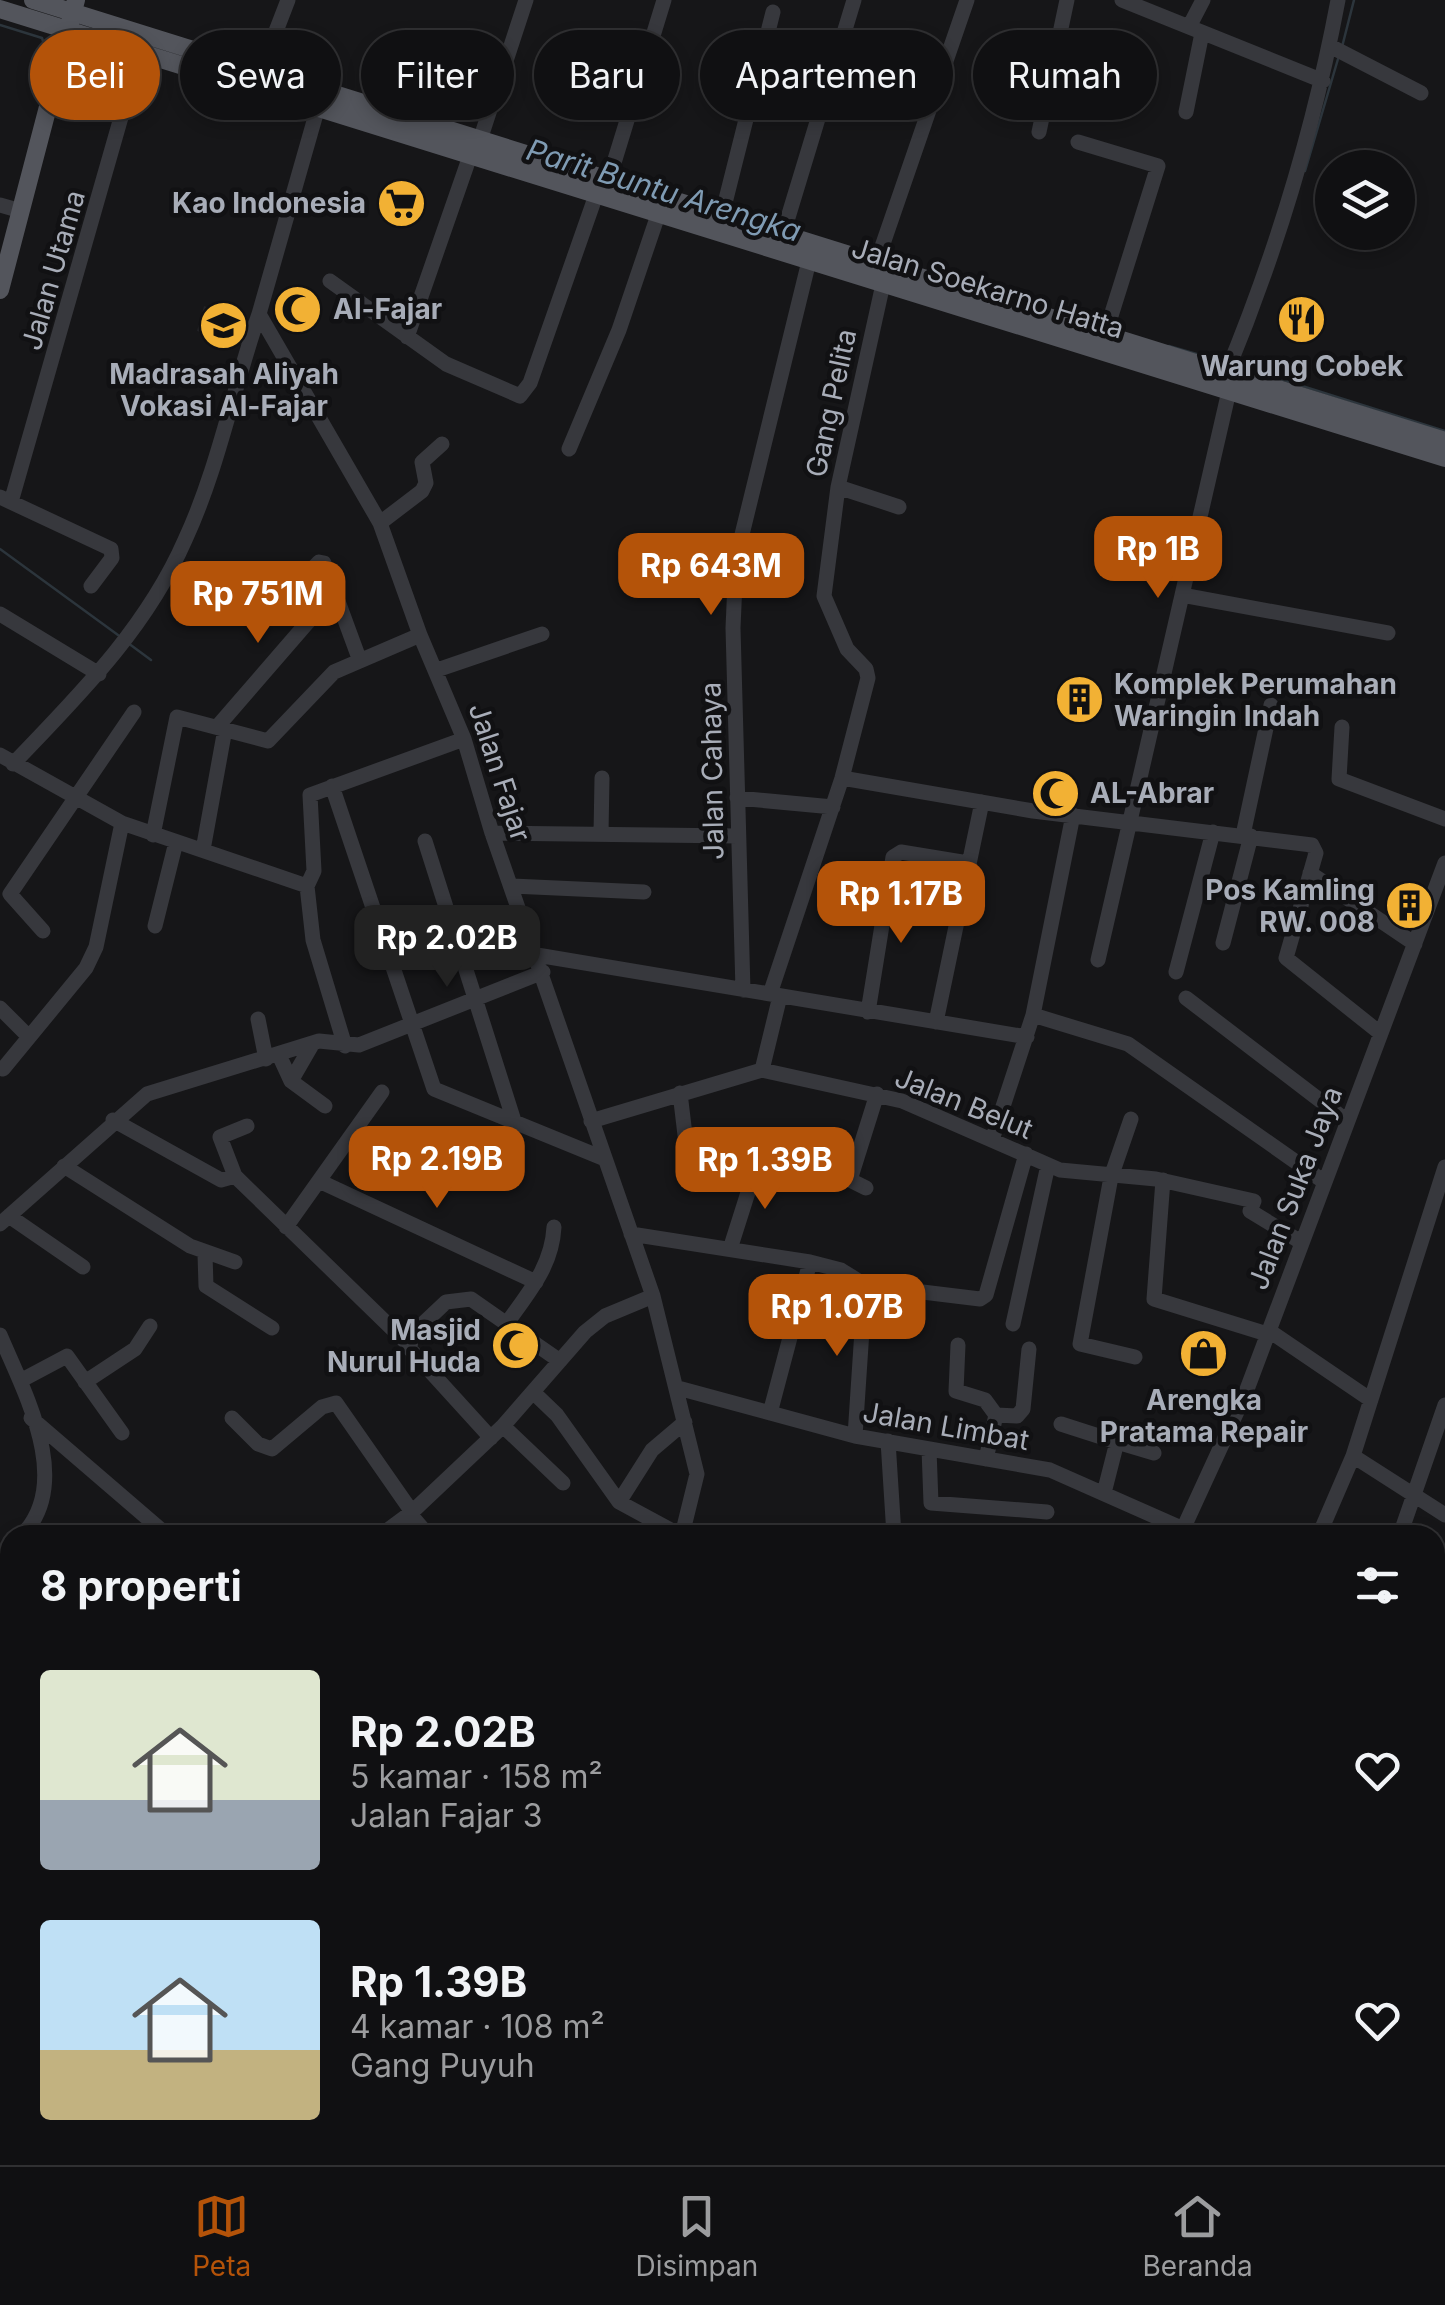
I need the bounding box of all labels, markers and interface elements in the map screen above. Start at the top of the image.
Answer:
chip: Beli [30,30,160,120]
chip: Sewa [180,30,341,120]
chip: Filter [361,30,514,120]
chip: Baru [534,30,680,120]
chip: Apartemen [700,30,953,120]
chip: Rumah [973,30,1157,120]
water label: Parit Buntu Arengka [522,131,806,249]
map controls [1315,150,1415,250]
button: layers [1315,150,1415,250]
supermarket icon: Kao Indonesia [375,177,427,229]
street label: Jalan Utama [14,186,92,354]
place label: Kao Indonesia [172,186,366,220]
street label: Jalan Soekarno Hatta [848,230,1128,346]
mosque icon: Al-Fajar [272,283,324,335]
place label: Al-Fajar [333,292,442,326]
restaurant icon: Warung Cobek [1276,293,1328,345]
school or university icon: Madrasah Aliyah Vokasi Al-Fajar [198,300,250,352]
street label: Gang Pelita [799,326,863,480]
place label: Warung Cobek [1201,349,1404,383]
place label: Madrasah Aliyah Vokasi Al-Fajar [109,357,339,423]
pin: Rp 1B [1088,516,1228,601]
text: Rp 1B [1116,529,1200,568]
pin: Rp 643M [619,533,803,618]
text: Rp 643M [640,546,782,585]
pin: Rp 751M [166,561,350,646]
text: Rp 751M [192,574,324,613]
place label: Komplek Perumahan Waringin Indah [1114,667,1397,733]
building icon: Komplek Perumahan Waringin Indah [1053,674,1105,726]
street label: Jalan Cahaya [693,682,731,860]
street label: Jalan Fajar [462,699,538,845]
mosque icon: AL-Abrar [1029,767,1081,819]
place label: AL-Abrar [1090,776,1214,810]
pin: Rp 1.17B [798,861,1004,946]
place label: Pos Kamling RW. 008 [1205,873,1375,939]
text: Rp 1.17B [839,874,963,913]
building icon: Pos Kamling RW. 008 [1384,880,1436,932]
pin: Rp 2.02B [344,905,550,990]
text: Rp 2.02B [376,918,518,957]
street label: Jalan Belut [890,1060,1038,1146]
street label: Jalan Suka Jaya [1241,1082,1349,1294]
pin: Rp 2.19B [334,1126,540,1211]
pin: Rp 1.39B [662,1127,868,1212]
text: Rp 2.19B [371,1139,503,1178]
text: Rp 1.39B [697,1140,833,1179]
pin: Rp 1.07B [734,1274,940,1359]
text: Rp 1.07B [770,1287,904,1326]
place label: Masjid Nurul Huda [327,1313,481,1379]
mosque icon: Masjid Nurul Huda [490,1320,542,1372]
shop icon: Arengka Pratama Repair [1178,1327,1230,1379]
place label: Arengka Pratama Repair [1100,1383,1308,1449]
street label: Jalan Limbat [860,1395,1032,1457]
icon: filters [1350,1558,1405,1613]
text: 8 properti [40,1560,242,1611]
text: Rp 2.02B [350,1706,536,1757]
icon: home [120,1710,240,1830]
icon: heart [1350,1743,1405,1798]
text: 5 kamar · 158 m² [350,1757,603,1796]
text: Jalan Fajar 3 [350,1796,542,1835]
text: Rp 1.39B [350,1956,527,2007]
icon: home [120,1960,240,2080]
icon: heart [1350,1993,1405,2048]
text: 4 kamar · 108 m² [350,2007,605,2046]
text: Gang Puyuh [350,2046,535,2085]
tab: Peta [192,2189,251,2283]
tab: Disimpan [635,2189,758,2283]
tab: Beranda [1143,2189,1253,2283]

